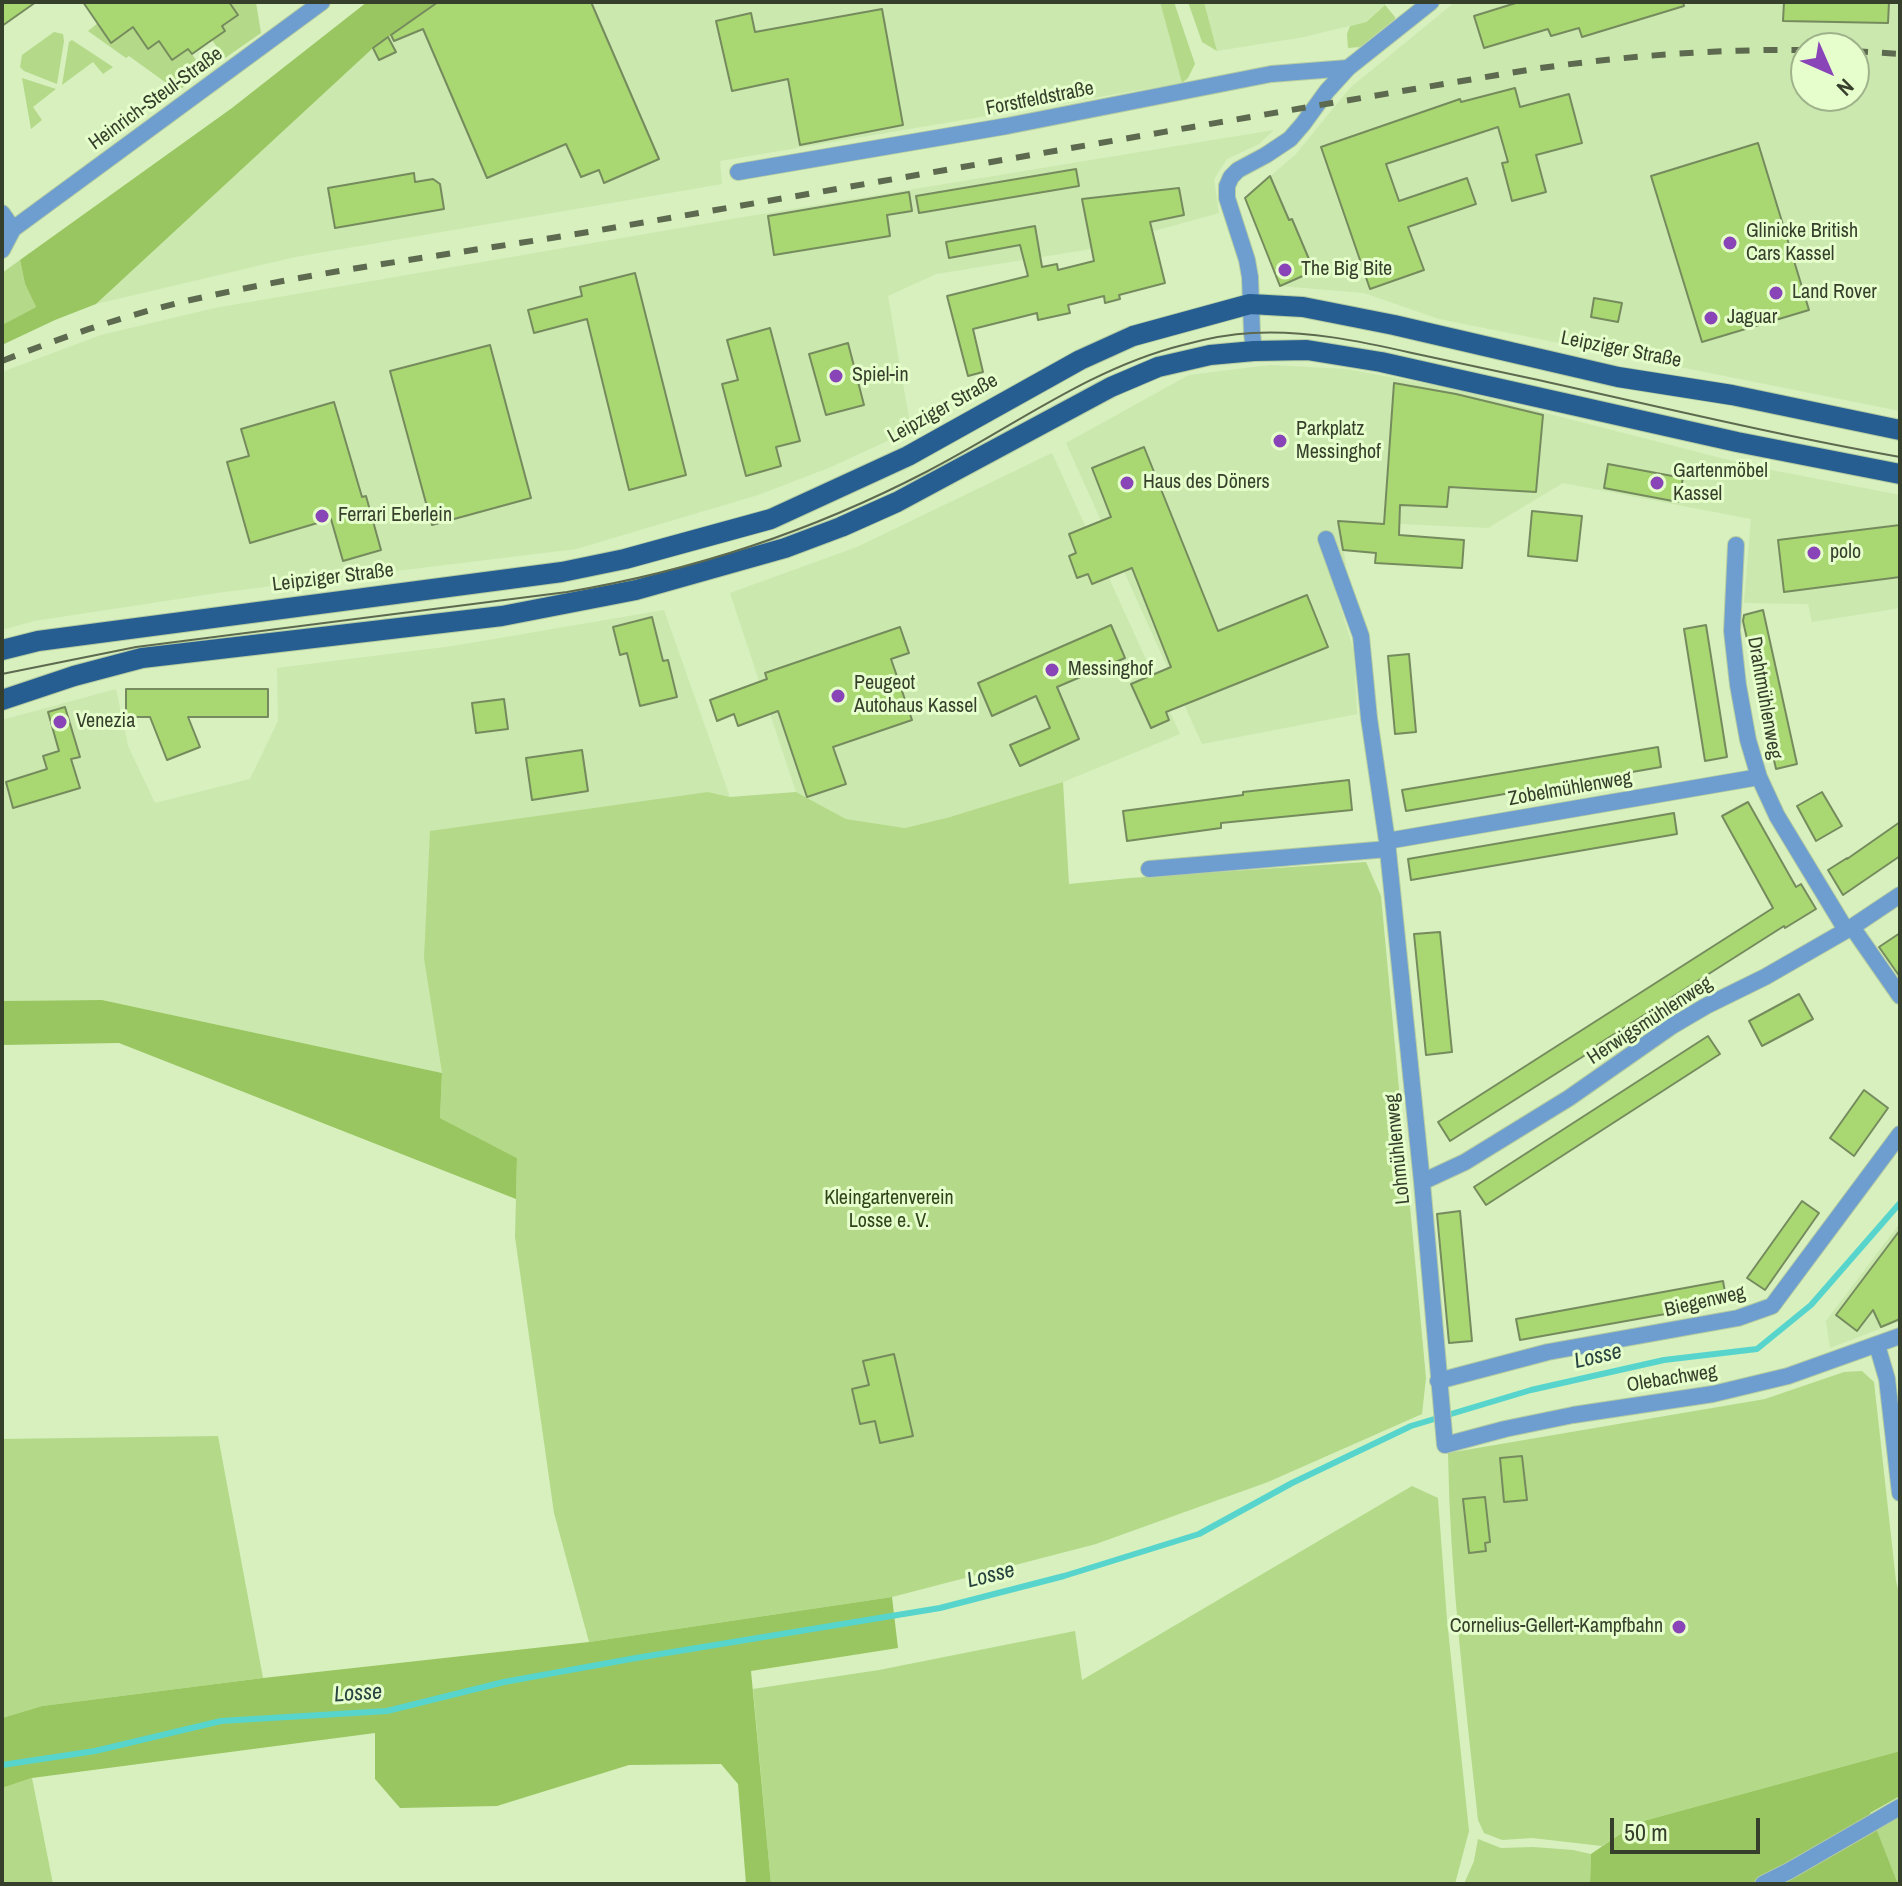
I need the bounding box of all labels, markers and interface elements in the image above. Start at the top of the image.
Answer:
north arrow [1790,32,1870,112]
street label: Heinrich-Steul-Straße [84,42,228,156]
text: N [1830,72,1861,103]
street label: Forstfeldstraße [984,77,1096,121]
place label: Glinicke British Cars Kassel [1746,220,1858,267]
marker: Glinicke British Cars Kassel [1721,234,1739,252]
place label: The Big Bite [1301,258,1392,282]
marker: The Big Bite [1276,261,1294,279]
place label: Land Rover [1792,281,1877,305]
marker: Land Rover [1767,284,1785,302]
place label: Jaguar [1727,306,1777,330]
marker: Jaguar [1702,309,1720,327]
street label: Leipziger Straße [1559,327,1683,373]
place label: Spiel-in [852,364,909,388]
marker: Spiel-in [827,367,845,385]
street label: Leipziger Straße [884,369,1002,449]
place label: Parkplatz Messinghof [1296,418,1381,465]
marker: Parkplatz Messinghof [1271,432,1289,450]
place label: Gartenmöbel Kassel [1673,460,1768,507]
place label: Haus des Döners [1143,471,1270,495]
marker: Haus des Döners [1118,474,1136,492]
marker: Gartenmöbel Kassel [1648,474,1666,492]
place label: Ferrari Eberlein [338,504,452,528]
marker: Ferrari Eberlein [313,507,331,525]
place label: polo [1830,541,1861,565]
marker: polo [1805,544,1823,562]
street label: Leipziger Straße [271,559,395,597]
street label: Drahtmühlenweg [1741,635,1787,761]
place label: Messinghof [1068,658,1153,682]
marker: Messinghof [1043,661,1061,679]
place label: Peugeot Autohaus Kassel [854,672,977,719]
marker: Peugeot Autohaus Kassel [829,687,847,705]
place label: Venezia [76,710,135,734]
marker: Venezia [51,713,69,731]
street label: Zobelmühlenweg [1506,766,1634,812]
street label: Herwigsmühlenweg [1583,972,1717,1070]
street label: Lohmühlenweg [1380,1092,1416,1206]
park label: Kleingartenverein Losse e. V. [824,1187,954,1234]
street label: Biegenweg [1662,1281,1748,1323]
water label: Losse [1572,1339,1624,1375]
street label: Olebachweg [1625,1360,1719,1398]
water label: Losse [964,1557,1018,1595]
place label: Cornelius-Gellert-Kampfbahn [1450,1615,1663,1639]
marker: Cornelius-Gellert-Kampfbahn [1670,1618,1688,1636]
water label: Losse [333,1679,383,1709]
scale bar [1614,1802,1764,1852]
text: 50 m [1624,1816,1668,1848]

